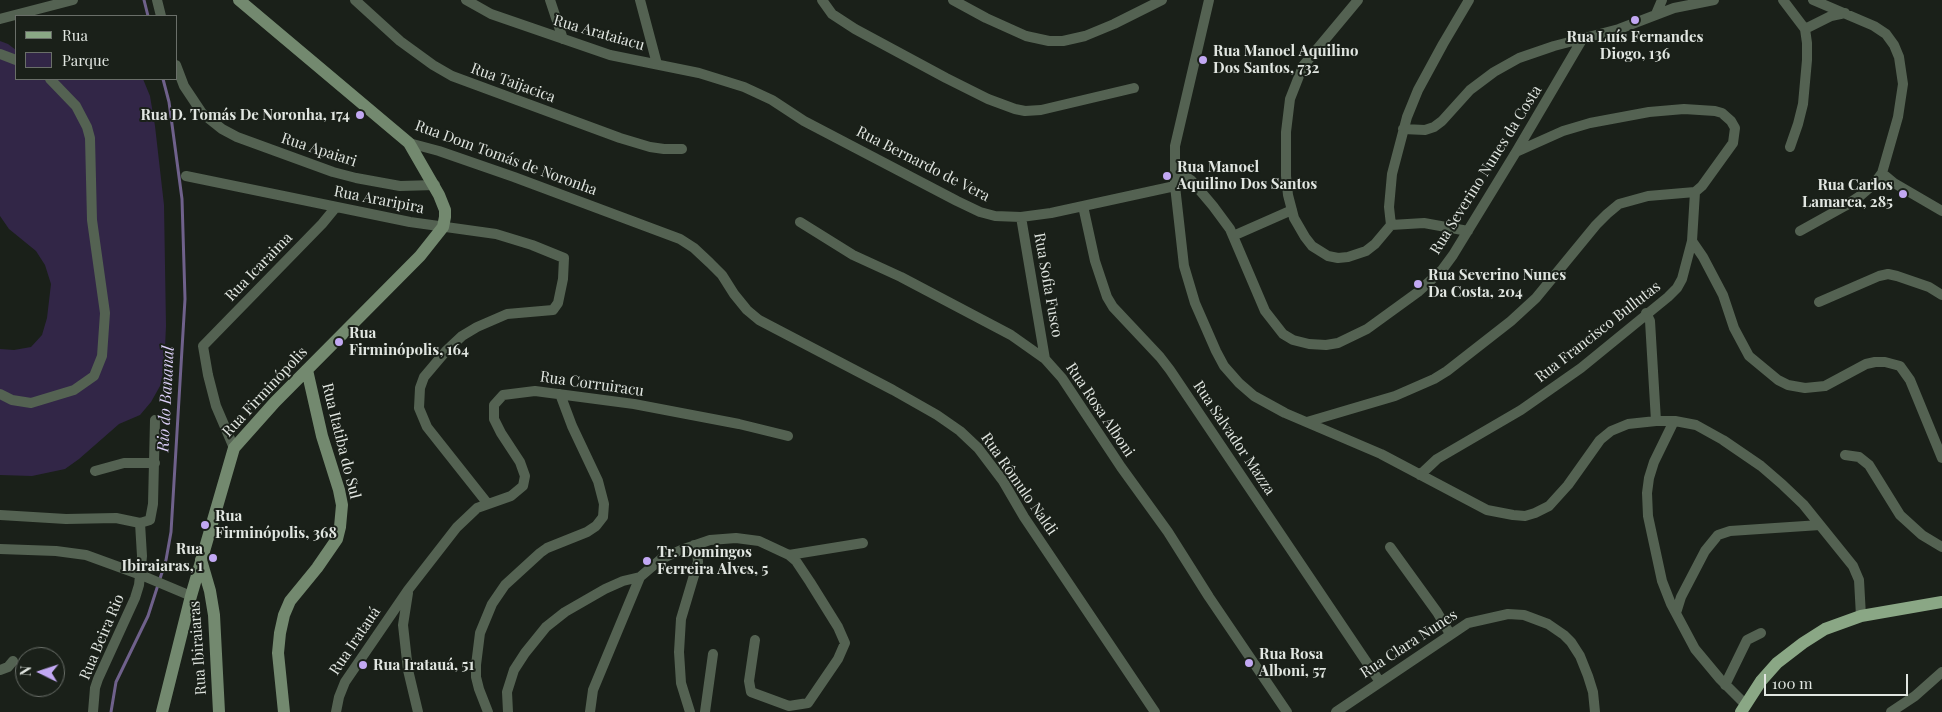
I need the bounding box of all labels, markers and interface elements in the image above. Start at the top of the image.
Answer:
street label: Rua Arataiacu [551,11,647,55]
marker: Rua Luís Fernandes Diogo, 136 [1629,14,1641,26]
legend [15,15,178,80]
text: Rua [62,25,88,45]
place label: Rua Luís Fernandes Diogo, 136 [1567,28,1703,63]
place label: Rua Manoel Aquilino Dos Santos, 732 [1213,42,1358,77]
text: Parque [62,50,109,70]
marker: Rua Manoel Aquilino Dos Santos, 732 [1197,54,1209,66]
street label: Rua Taijacica [468,59,558,107]
street label: Rua Severino Nunes da Costa [1426,82,1546,258]
place label: Rua D. Tomás De Noronha, 174 [140,106,350,124]
marker: Rua D. Tomás De Noronha, 174 [354,109,366,121]
street label: Rua Dom Tomás de Noronha [413,117,599,199]
street label: Rua Bernardo de Vera [853,123,993,205]
street label: Rua Apaiari [279,129,359,171]
place label: Rua Manoel Aquilino Dos Santos [1177,158,1317,193]
marker: Rua Manoel Aquilino Dos Santos [1161,170,1173,182]
place label: Rua Carlos Lamarca, 285 [1802,176,1893,211]
street label: Rua Araripira [332,182,426,218]
marker: Rua Carlos Lamarca, 285 [1897,188,1909,200]
street label: Rua Icaraima [222,229,296,305]
street label: Rua Sofia Fusco [1030,231,1066,339]
place label: Rua Severino Nunes Da Costa, 204 [1428,266,1566,301]
marker: Rua Severino Nunes Da Costa, 204 [1412,278,1424,290]
street label: Rua Francisco Bullutas [1532,278,1664,386]
place label: Rua Firminópolis, 164 [349,324,469,359]
marker: Rua Firminópolis, 164 [333,336,345,348]
street label: Rua Firminópolis [219,343,311,441]
water label: Rio do Bananal [154,346,178,452]
street label: Rua Rosa Alboni [1062,360,1138,460]
street label: Rua Corruiracu [539,368,645,400]
street label: Rua Salvador Mazza [1189,378,1279,498]
street label: Rua Itatiba do Sul [318,381,364,501]
street label: Rua Rômulo Naldi [977,429,1061,539]
place label: Rua Firminópolis, 368 [215,507,337,542]
marker: Rua Firminópolis, 368 [199,519,211,531]
place label: Rua Ibiraiaras, 1 [122,540,203,575]
place label: Tr. Domingos Ferreira Alves, 5 [657,543,768,578]
marker: Rua Ibiraiaras, 1 [207,552,219,564]
marker: Tr. Domingos Ferreira Alves, 5 [641,555,653,567]
street label: Rua Beira Rio [76,592,128,682]
street label: Rua Ibiraiaras [186,600,210,696]
street label: Rua Iratauá [326,604,384,678]
street label: Rua Clara Nunes [1357,606,1461,682]
place label: Rua Rosa Alboni, 57 [1259,645,1326,680]
north arrow [15,647,65,697]
place label: Rua Iratauá, 51 [373,656,474,674]
marker: Rua Rosa Alboni, 57 [1243,657,1255,669]
marker: Rua Iratauá, 51 [357,659,369,671]
scale bar [1767,664,1911,696]
text: N [16,665,35,677]
text: 100 m [1772,673,1813,693]

